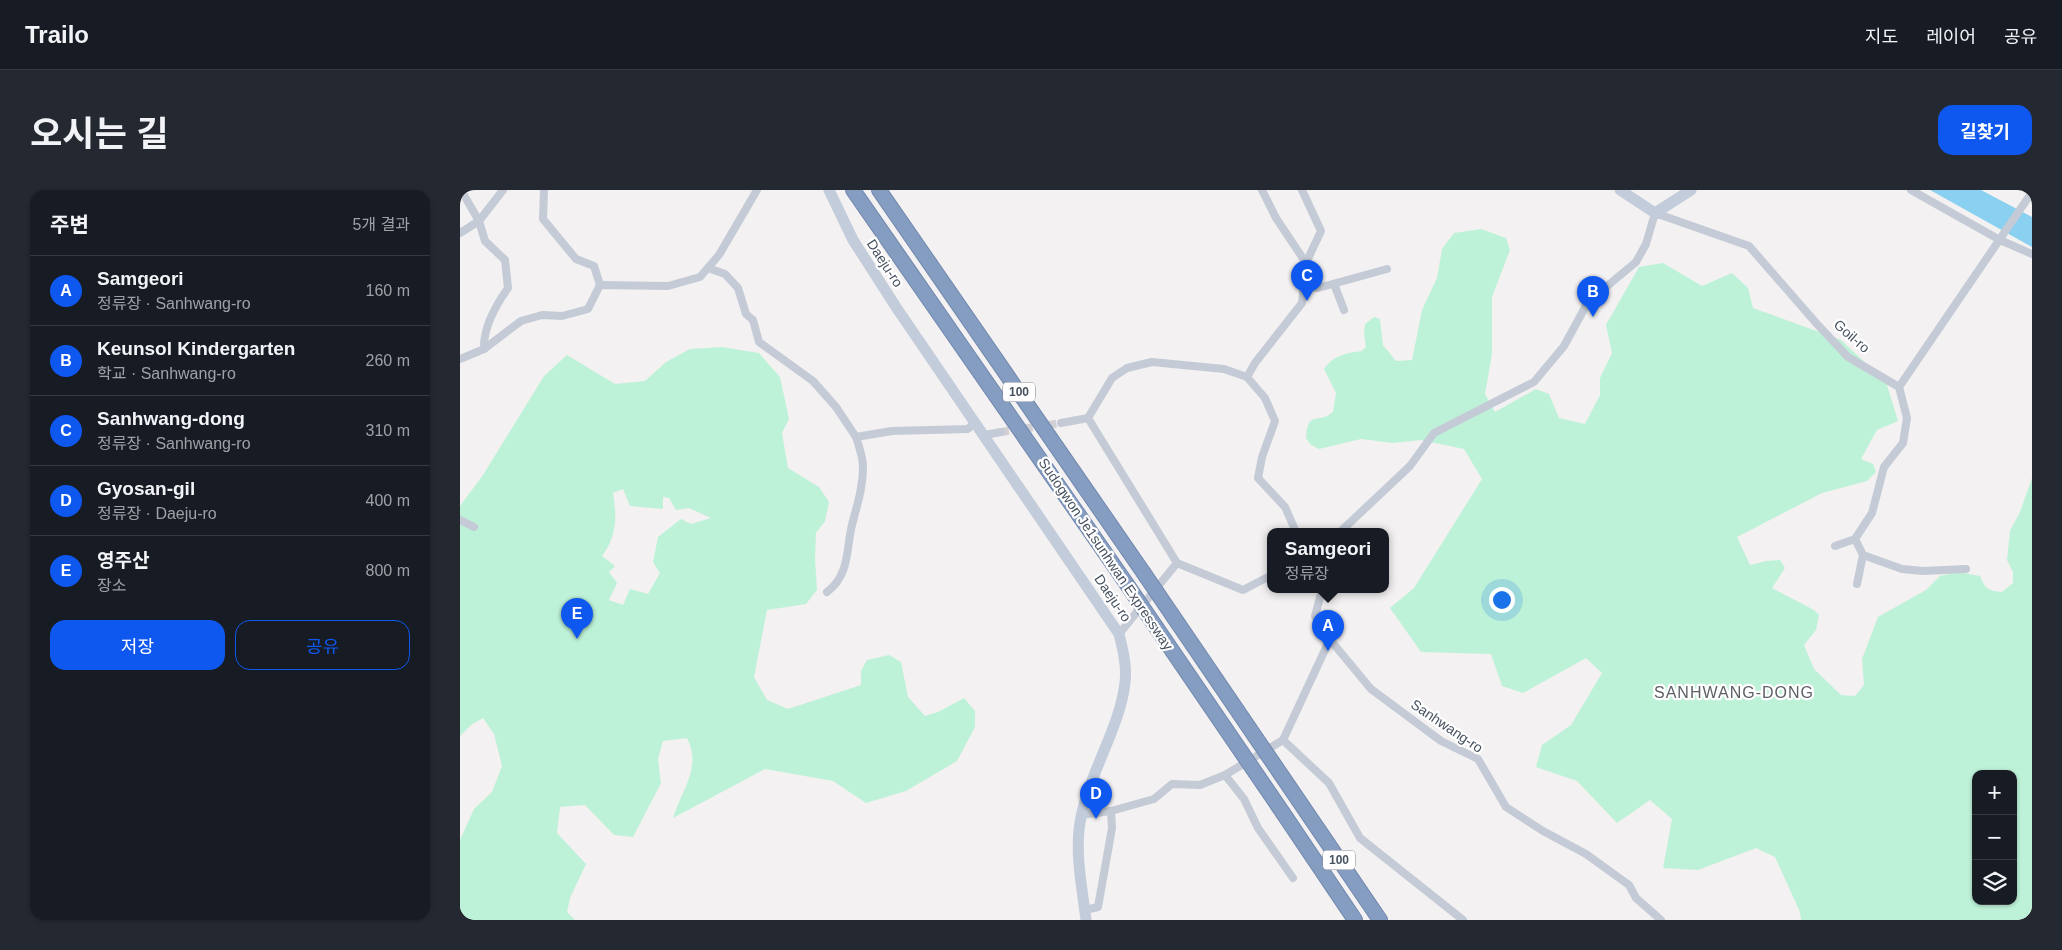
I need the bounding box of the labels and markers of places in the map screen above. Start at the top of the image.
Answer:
pin: C [1291,260,1323,301]
pin: B [1577,276,1609,317]
pin: E [561,598,593,639]
pin: A [1312,610,1344,651]
pin: D [1080,778,1112,819]

